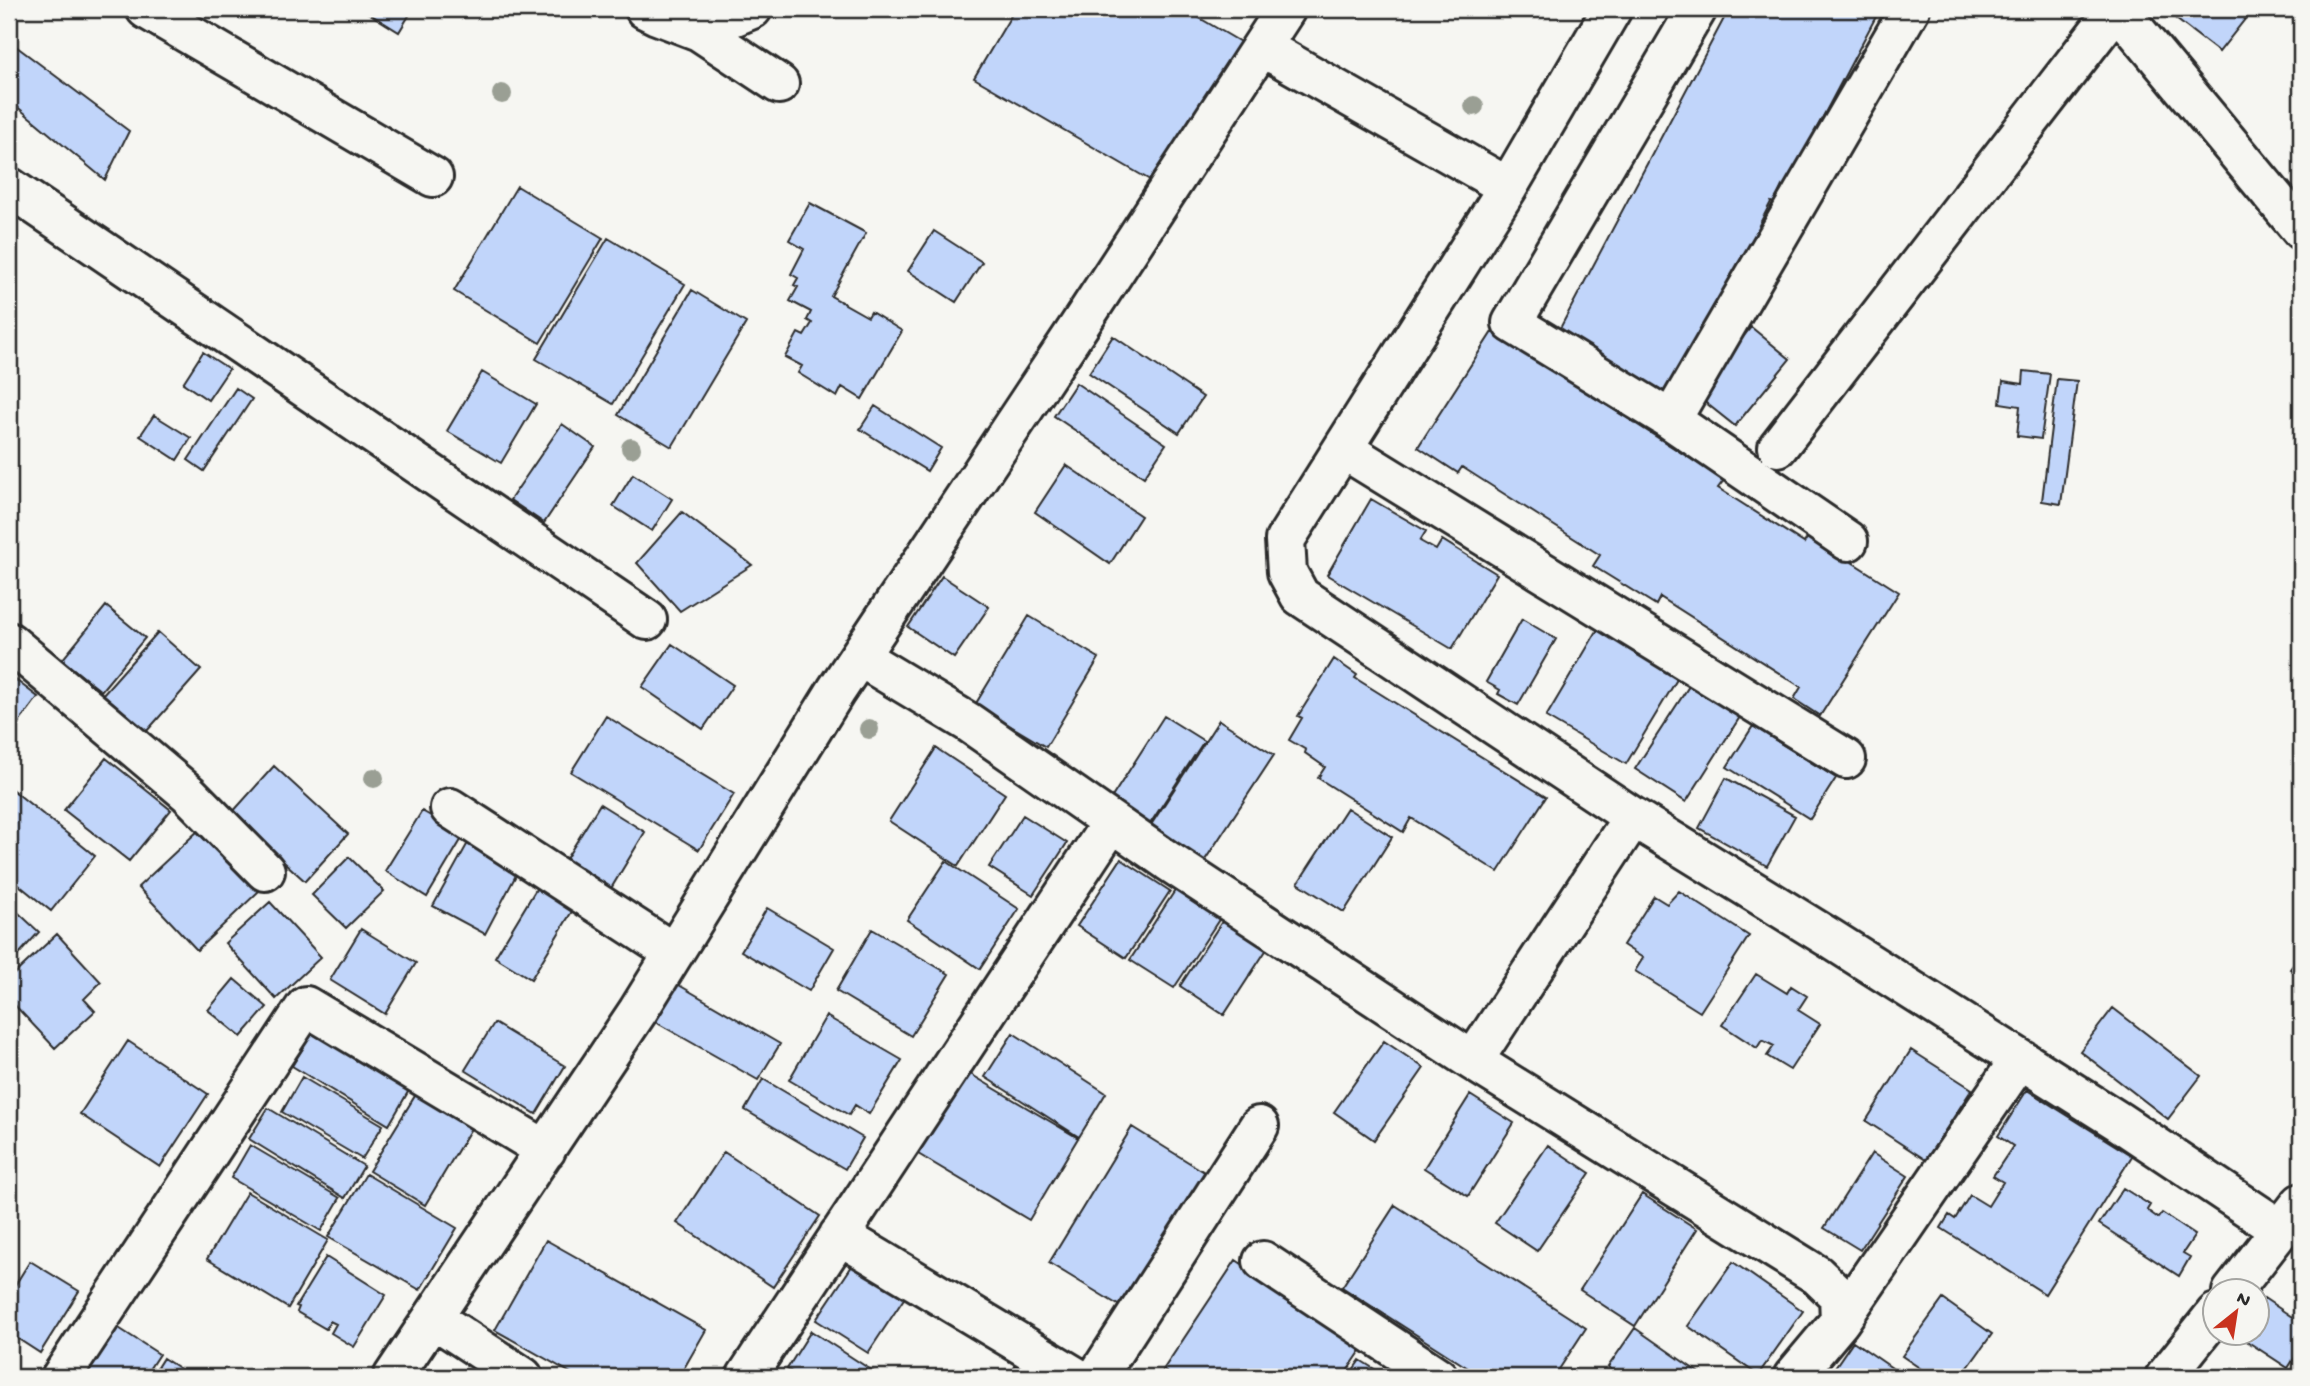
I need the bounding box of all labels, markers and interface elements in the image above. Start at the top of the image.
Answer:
north arrow [2202,1278,2272,1348]
text: N [2232,1287,2254,1313]

